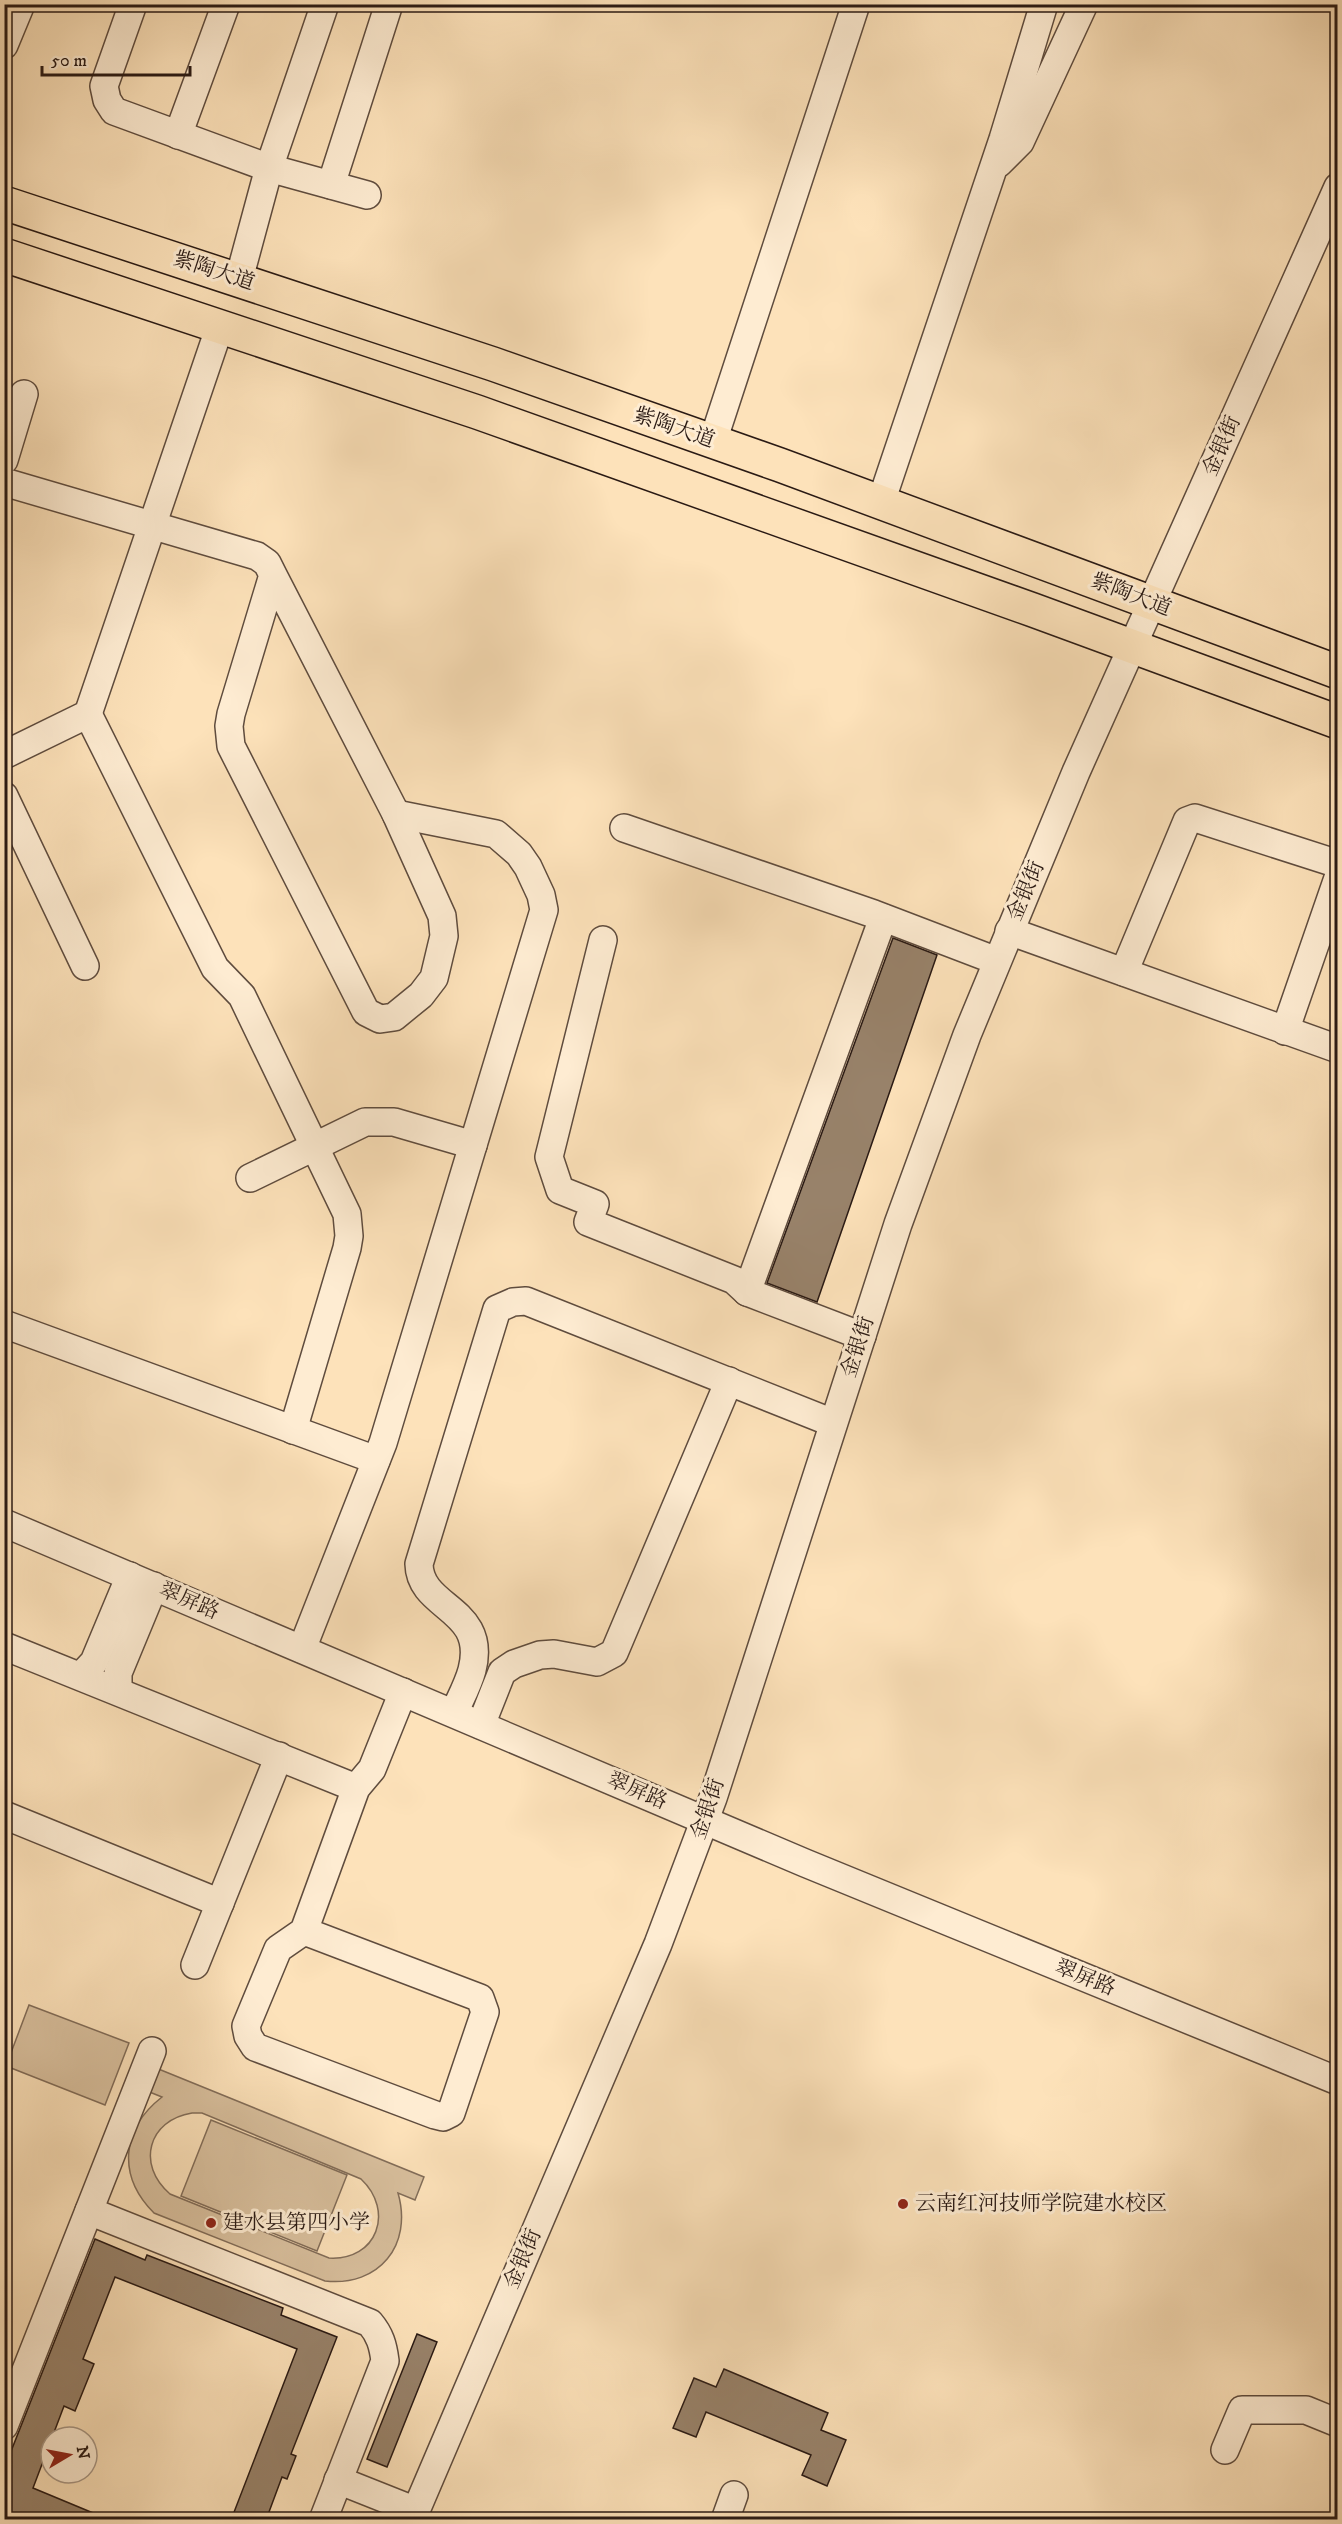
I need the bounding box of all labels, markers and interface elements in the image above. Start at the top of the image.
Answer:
scale bar [42,39,190,77]
text: 50 m [51,50,87,72]
street label: 紫陶大道 [170,246,258,296]
street label: 紫陶大道 [630,402,718,454]
street label: 金银街 [1197,412,1247,480]
street label: 紫陶大道 [1087,568,1175,622]
street label: 金银街 [1002,857,1050,925]
street label: 金银街 [836,1313,880,1381]
street label: 翠屏路 [155,1577,223,1625]
street label: 翠屏路 [603,1767,671,1815]
street label: 金银街 [685,1775,731,1843]
street label: 翠屏路 [1051,1954,1119,2002]
place label: 云南红河技师学院建水校区 [915,2191,1167,2217]
marker: 云南红河技师学院建水校区 [896,2197,910,2211]
place label: 建水县第四小学 [223,2210,370,2236]
marker: 建水县第四小学 [204,2216,218,2230]
street label: 金银街 [499,2225,547,2293]
north arrow [39,2425,99,2485]
text: N [72,2444,94,2461]

